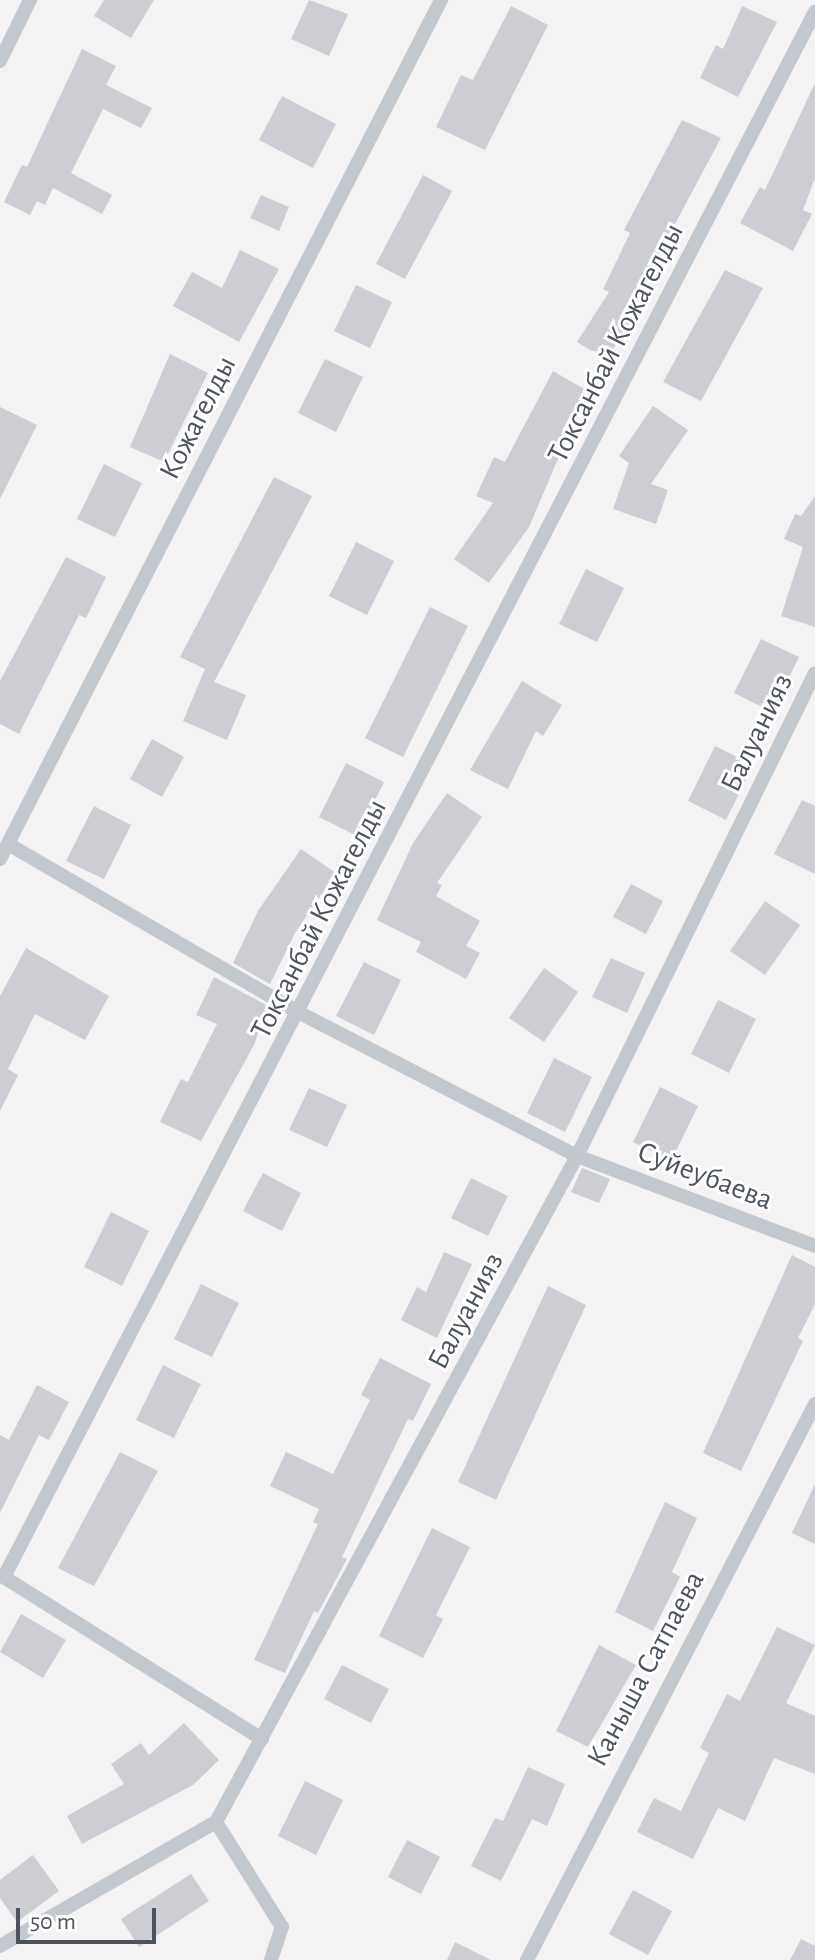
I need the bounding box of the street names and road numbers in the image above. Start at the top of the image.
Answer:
street label: Токсанбай Кожагелды [540,217,692,469]
street label: Кожагелды [152,350,244,486]
street label: Балуанияз [713,668,801,798]
street label: Токсанбай Кожагелды [243,793,395,1045]
street label: Суйеубаева [632,1134,778,1218]
street label: Балуанияз [420,1246,512,1376]
street label: Каныша Сатпаева [579,1565,713,1773]

